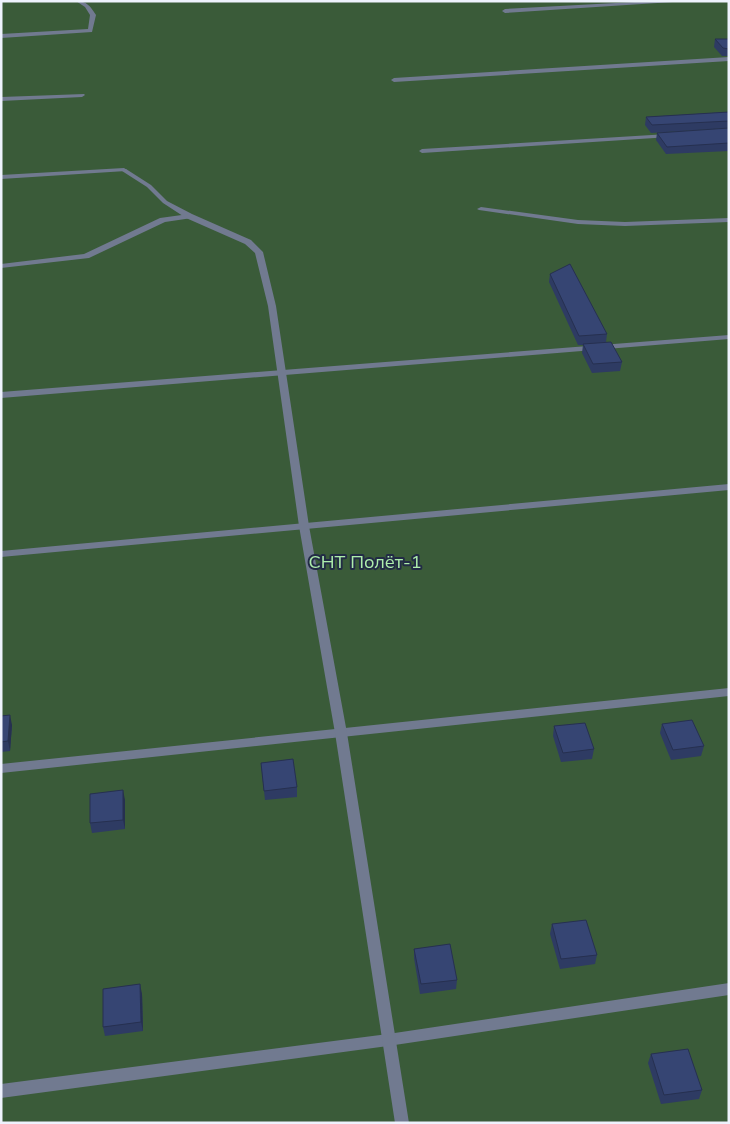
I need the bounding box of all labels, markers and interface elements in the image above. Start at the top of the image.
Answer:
park label: СНТ Полёт-1 [309,550,421,573]

